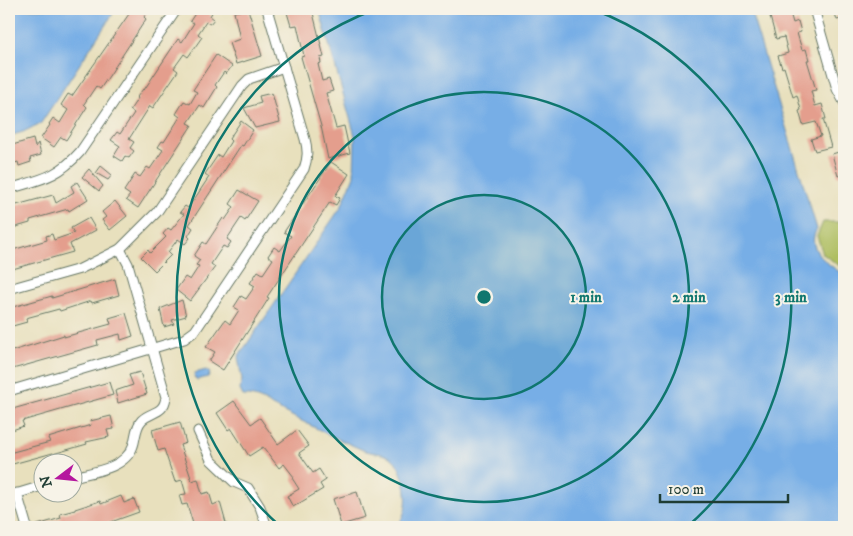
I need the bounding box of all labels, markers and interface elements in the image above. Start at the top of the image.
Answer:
centre of rings [475,288,493,306]
text: 1 min [570,288,602,307]
text: 2 min [672,288,706,307]
text: 3 min [775,288,807,307]
north arrow [32,454,82,504]
scale bar [660,471,788,503]
text: N [36,473,57,489]
text: 100 m [668,480,704,499]

